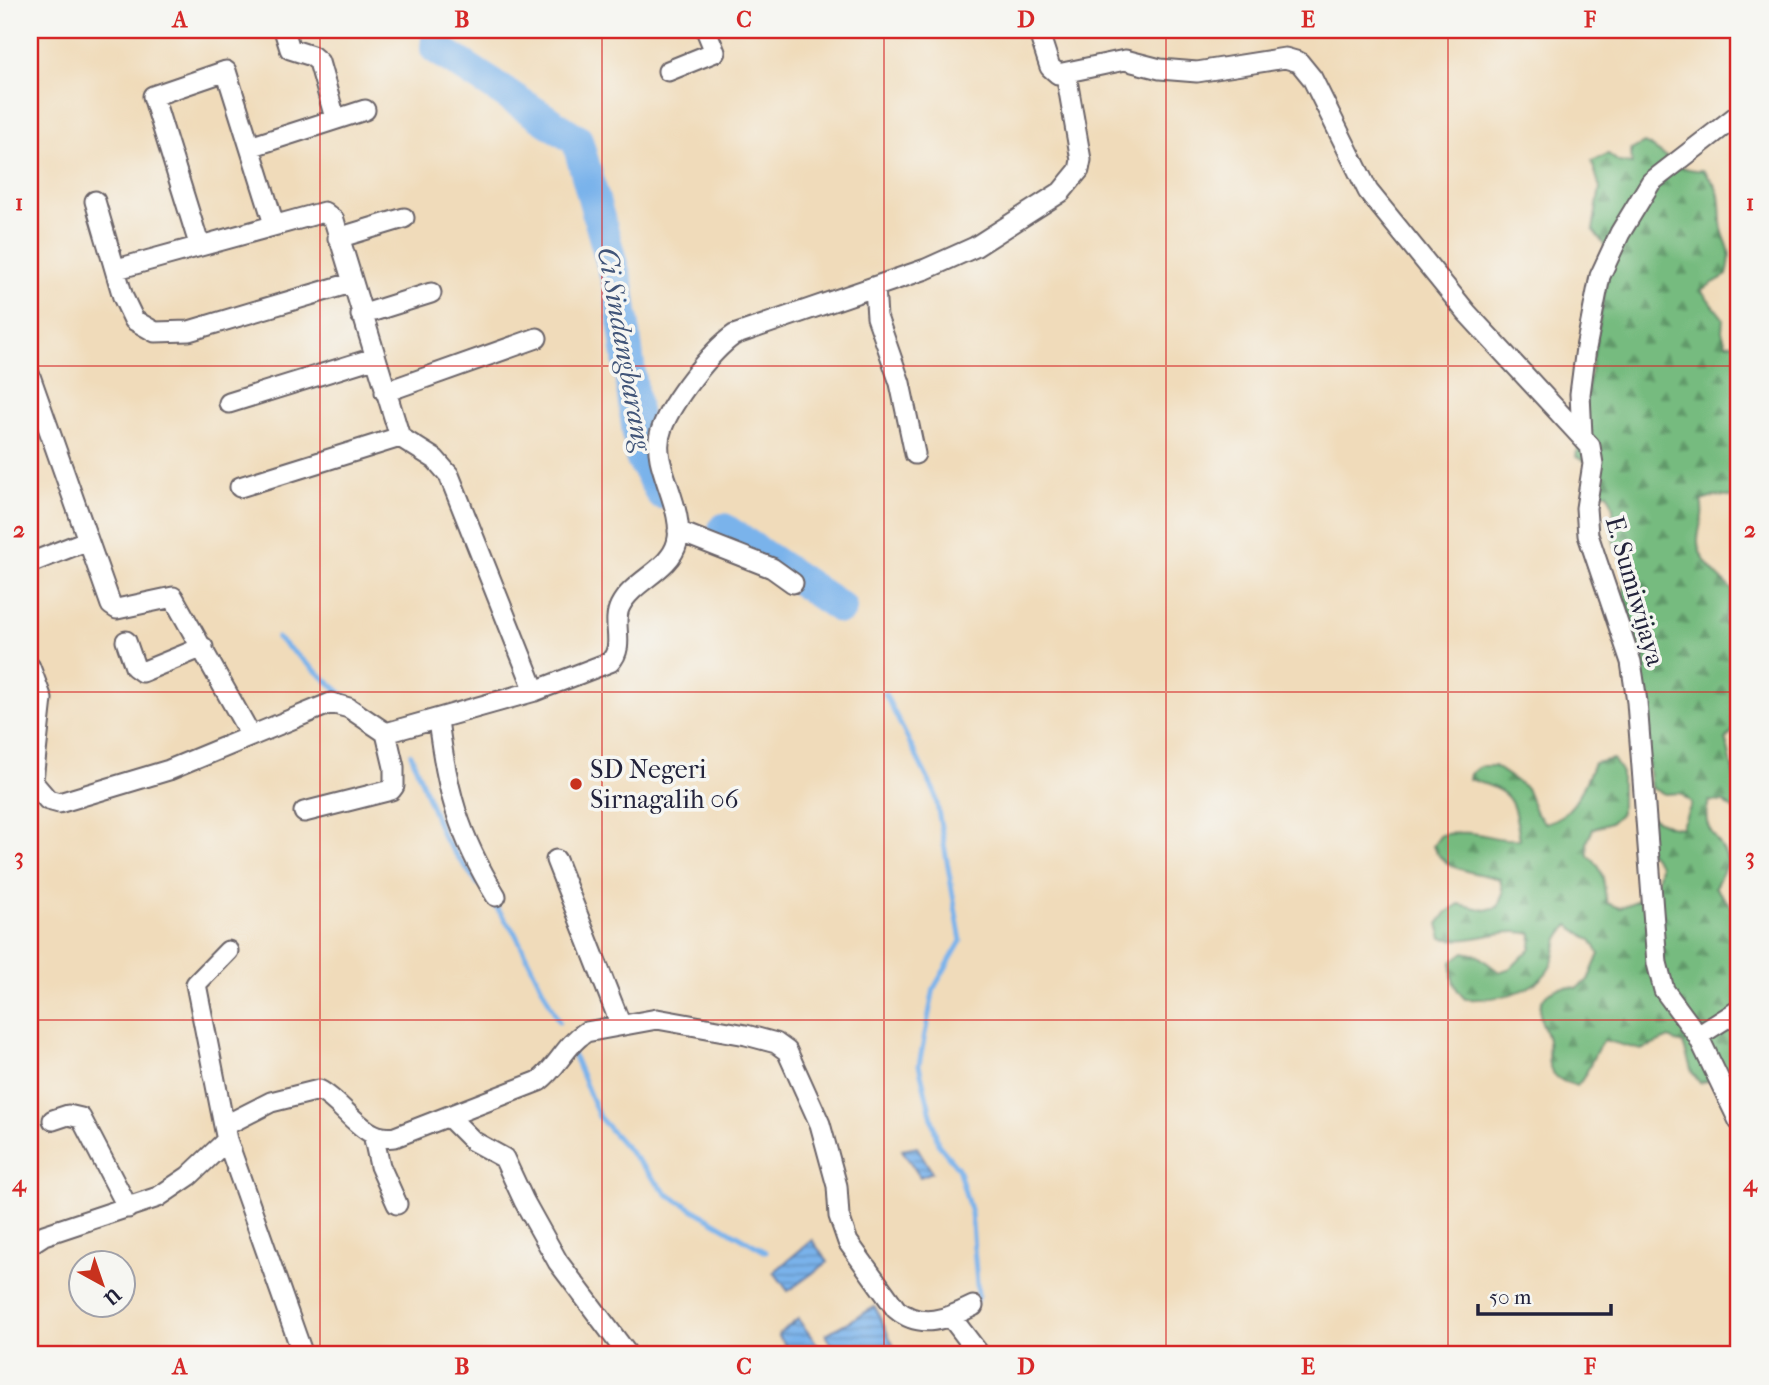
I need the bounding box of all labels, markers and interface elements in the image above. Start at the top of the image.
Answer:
text: A [171,6,189,33]
text: B [455,6,470,33]
text: C [736,6,752,33]
text: D [1017,6,1035,33]
text: E [1301,6,1315,33]
text: F [1583,6,1597,33]
text: 1 [15,189,23,216]
text: 1 [1746,189,1754,216]
water label: Ci Sindangbarang [591,245,659,455]
street label: E. Sumiwijaya [1599,513,1671,670]
text: 2 [13,516,25,543]
text: 2 [1744,516,1756,543]
place label: SD Negeri Sirnagalih 06 [590,754,739,815]
marker: SD Negeri Sirnagalih 06 [568,776,584,792]
text: 3 [14,843,24,870]
text: 3 [1745,843,1755,870]
text: 4 [11,1170,27,1197]
text: 4 [1742,1170,1758,1197]
north arrow [66,1248,136,1318]
scale bar [1478,1273,1612,1317]
text: U [99,1282,126,1310]
text: 50 m [1489,1285,1532,1309]
text: A [171,1353,189,1380]
text: B [455,1353,470,1380]
text: C [736,1353,752,1380]
text: D [1017,1353,1035,1380]
text: E [1301,1353,1315,1380]
text: F [1583,1353,1597,1380]

